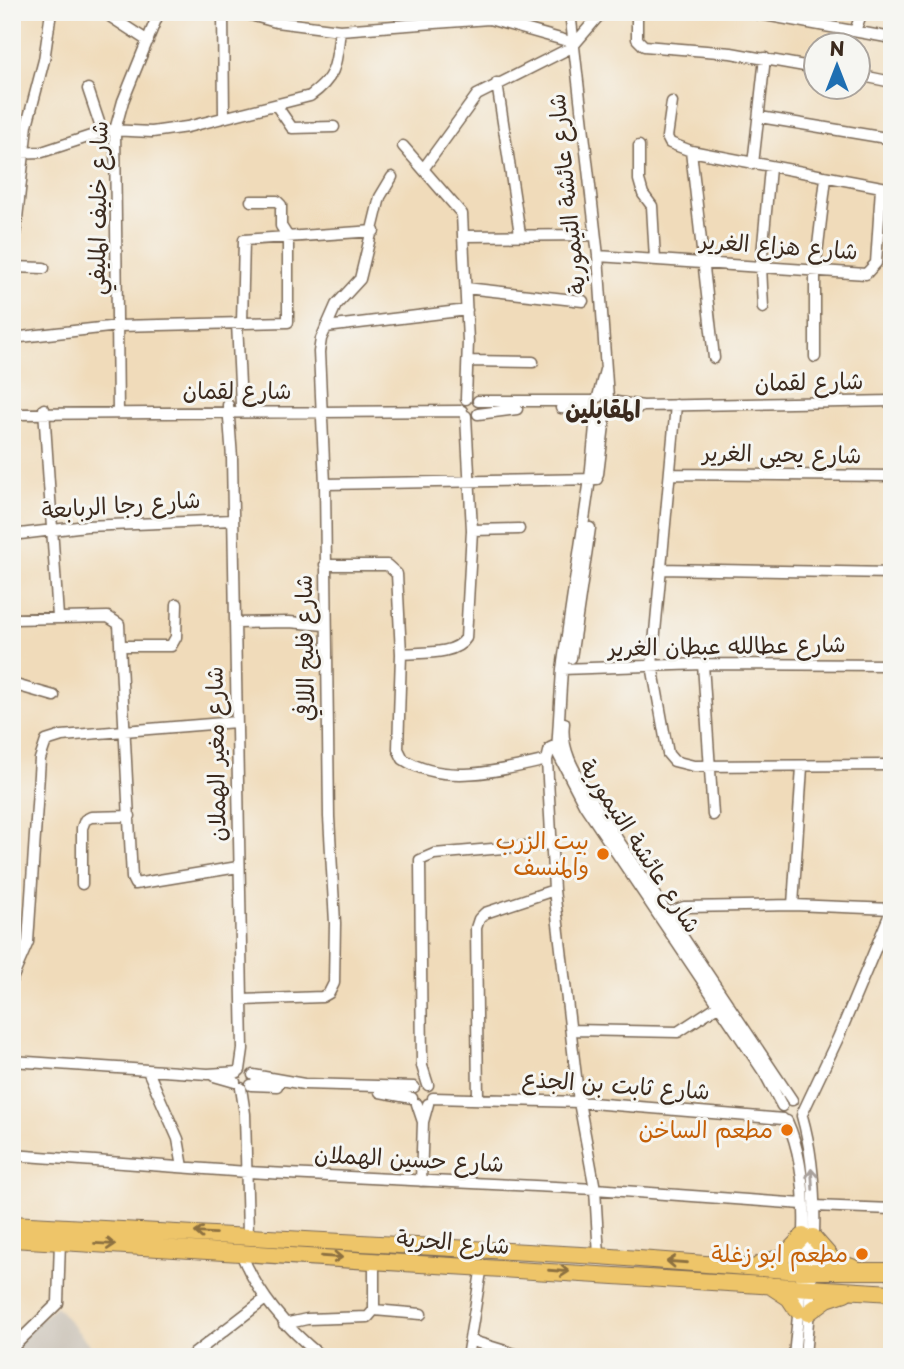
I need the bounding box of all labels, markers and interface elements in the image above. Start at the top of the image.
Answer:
north arrow [802,32,872,102]
text: N [829,34,845,62]
street label: شارع عائشة التيمورية [538,92,593,296]
street label: شارع خليف المليفي [77,121,121,295]
street label: شارع هزاع الغرير [697,221,859,267]
street label: شارع لقمان [754,362,864,399]
street label: شارع لقمان [183,372,291,407]
district label: المقابلين [565,390,641,426]
street label: شارع يحيى الغرير [700,434,862,471]
street label: شارع رجا الربابعة [40,480,201,527]
street label: شارع فليح اللافي [285,574,323,722]
street label: شارع عطالله عبطان الغرير [606,625,846,664]
street label: شارع مغير الهملان [195,666,234,842]
street label: شارع عائشة التيمورية [572,751,711,939]
place label: بيت الزرب والمنسف [496,822,589,883]
marker: بيت الزرب والمنسف [595,846,611,862]
street label: شارع ثابت بن الجذع [521,1059,711,1108]
place label: مطعم الساخن [639,1111,773,1148]
marker: مطعم الساخن [779,1122,795,1138]
street label: شارع حسين الهملان [313,1135,505,1180]
one-way arrow [805,1168,818,1190]
street label: شارع الحرية [395,1219,511,1262]
one-way arrow [195,1226,217,1239]
place label: مطعم ابو زغلة [711,1235,848,1272]
one-way arrow [93,1237,116,1250]
marker: مطعم ابو زغلة [854,1246,870,1262]
one-way arrow [320,1251,343,1264]
one-way arrow [666,1255,689,1268]
one-way arrow [547,1265,570,1278]

